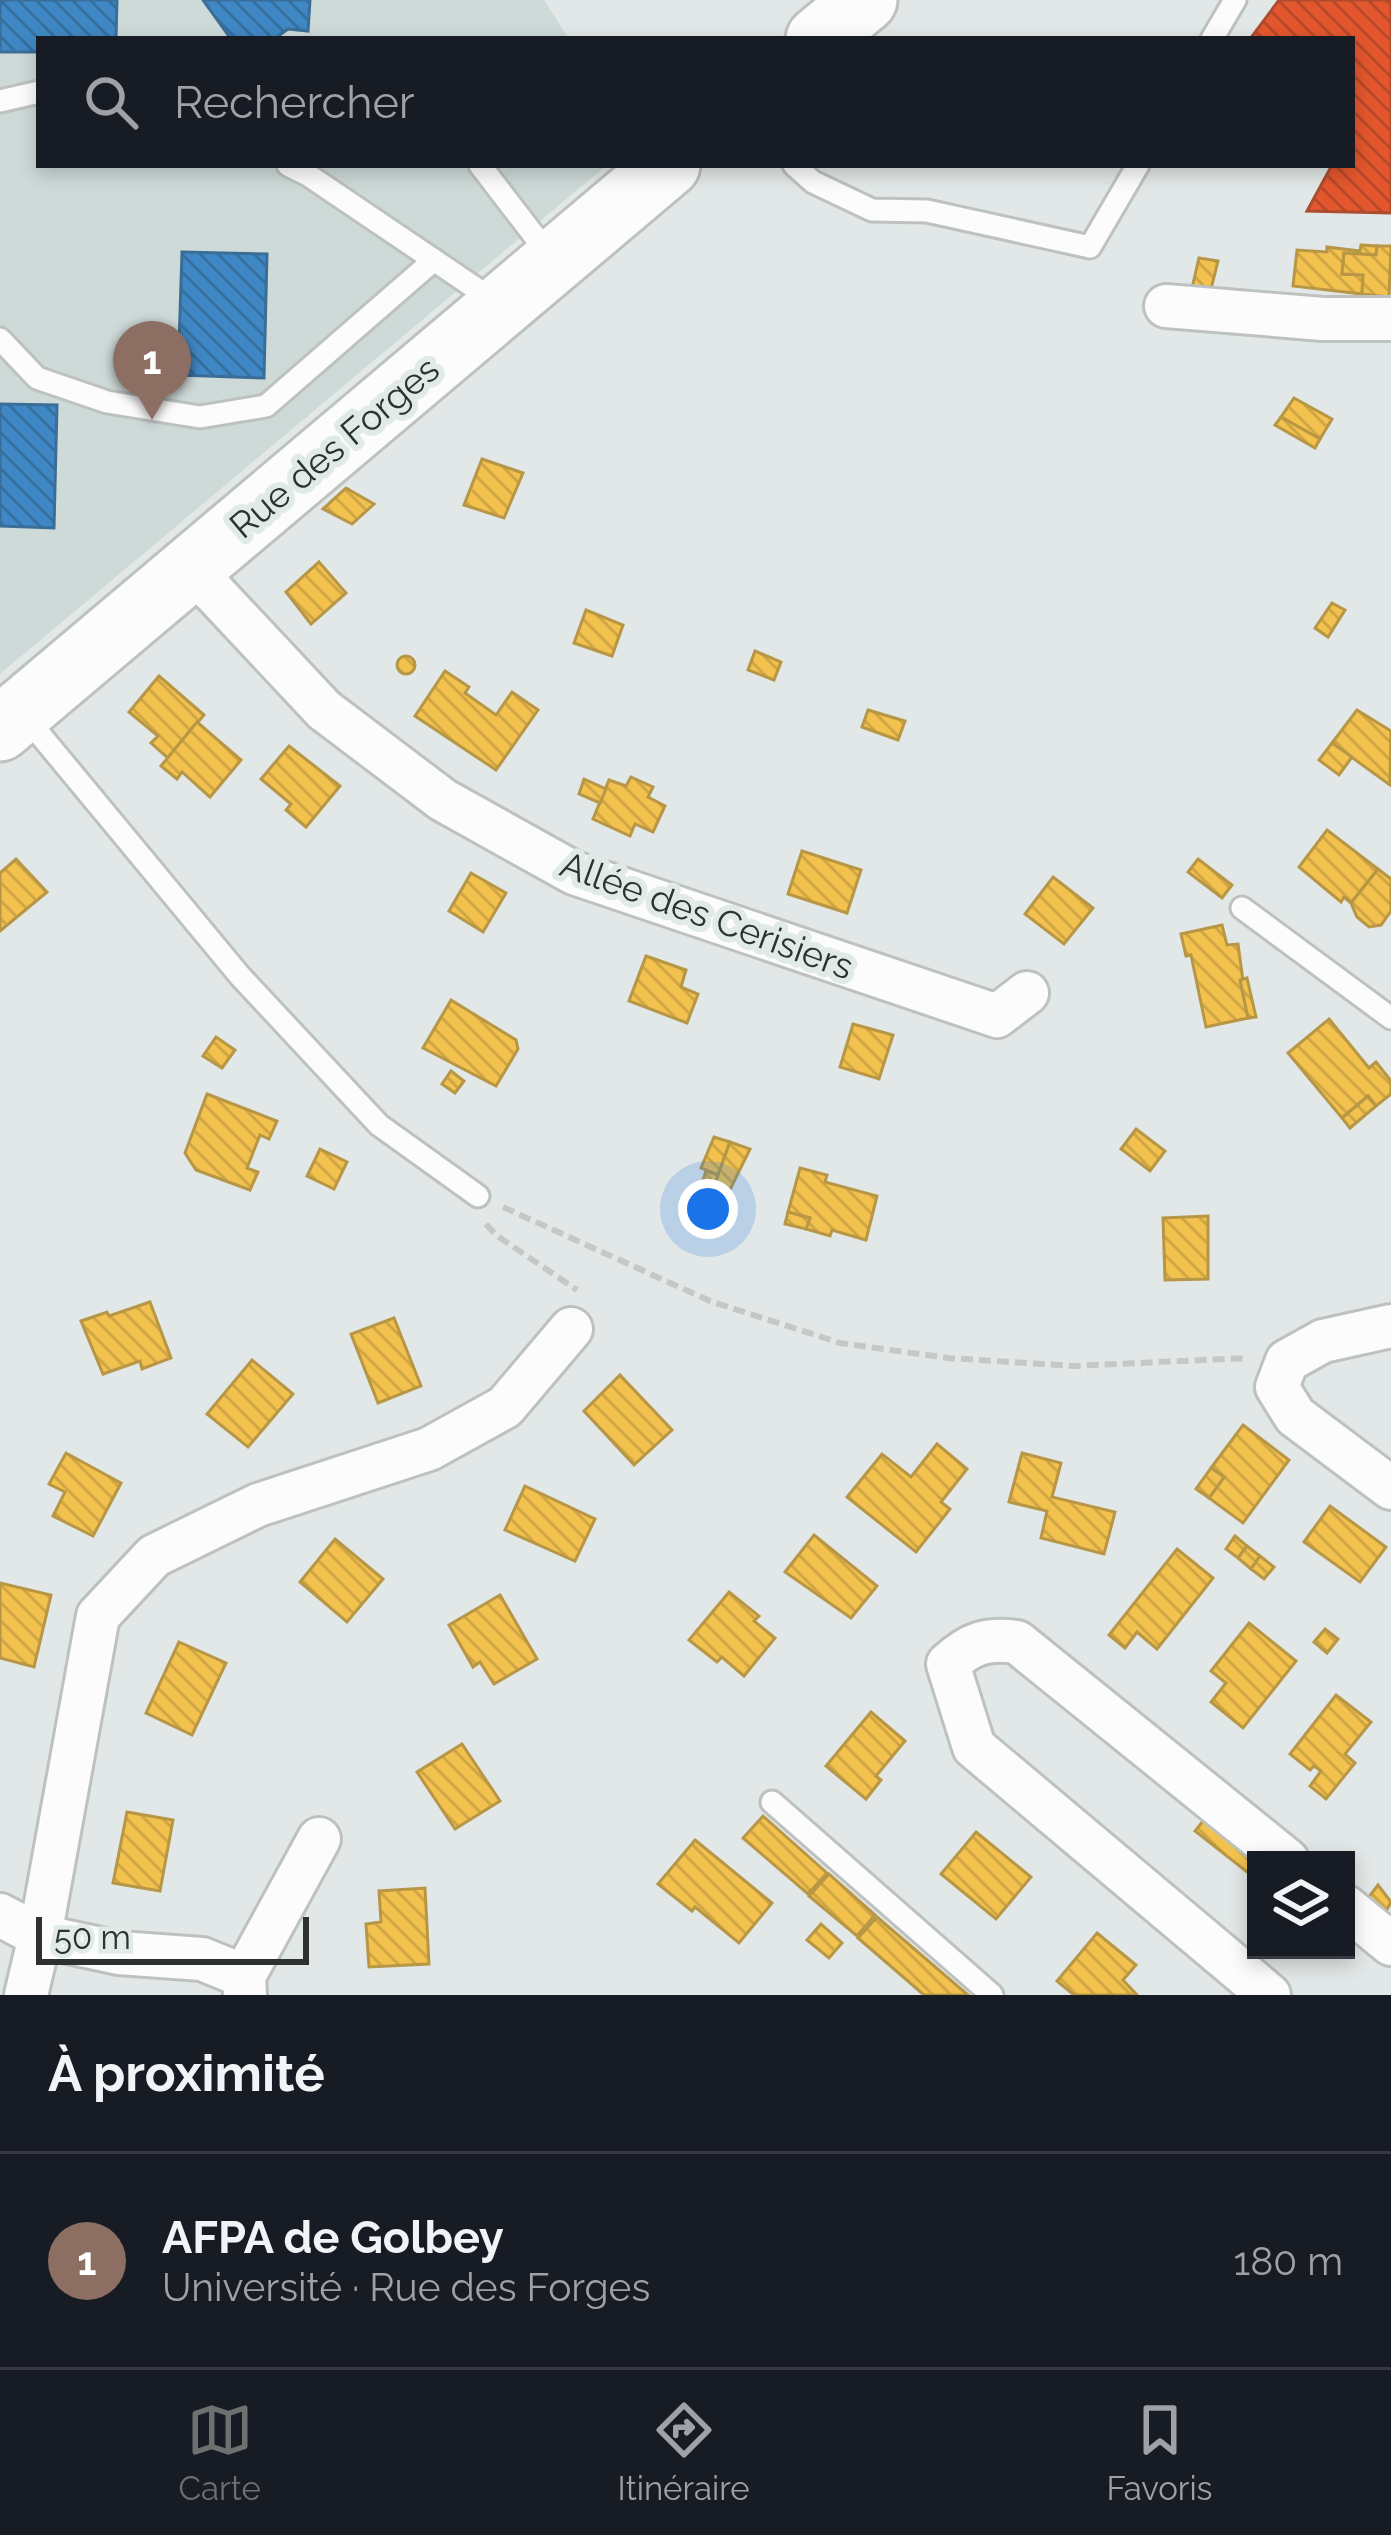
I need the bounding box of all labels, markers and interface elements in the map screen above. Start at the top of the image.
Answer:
search box [36,36,1355,168]
icon: search [78,69,144,135]
text: Rechercher [174,76,415,129]
pin: 1 [113,321,191,420]
street label: Rue des Forges [221,348,447,546]
street label: Allée des Cerisiers [555,843,859,987]
your location [678,1179,738,1239]
map controls [1247,1851,1355,1959]
button: layers [1247,1851,1355,1959]
scale bar [36,1911,309,1964]
text: 50 m [54,1918,131,1957]
text: À proximité [48,2043,325,2103]
text: AFPA de Golbey [162,2211,504,2264]
text: 1 [77,2238,97,2284]
text: 180 m [1234,2238,1343,2284]
text: Université · Rue des Forges [162,2264,650,2310]
tab: Carte [178,2397,261,2508]
tab: Itinéraire [618,2397,750,2508]
tab: Favoris [1106,2397,1213,2508]

